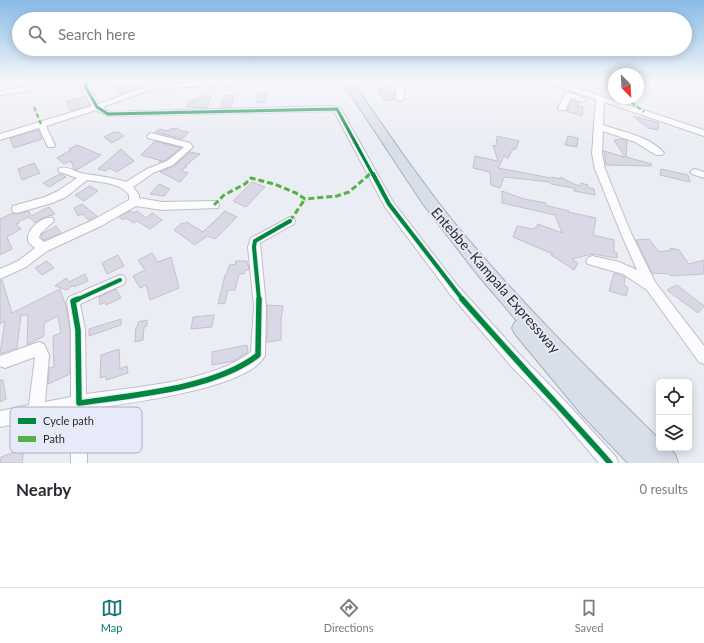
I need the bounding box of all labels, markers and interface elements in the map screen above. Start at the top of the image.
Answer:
search box [12,12,692,56]
icon: search [26,23,48,45]
text: Search here [58,25,135,43]
north arrow [608,68,644,104]
street label: Entebbe–Kampala Expressway [428,204,564,357]
map controls [656,379,692,451]
button: locate [656,379,692,415]
legend [10,407,142,453]
text: Cycle path [43,414,94,427]
button: layers [656,415,692,451]
text: Path [43,432,65,445]
text: Nearby [16,479,71,500]
text: 0 results [640,481,688,497]
tab: Map [101,597,123,634]
tab: Directions [324,597,373,634]
tab: Saved [575,597,603,634]

